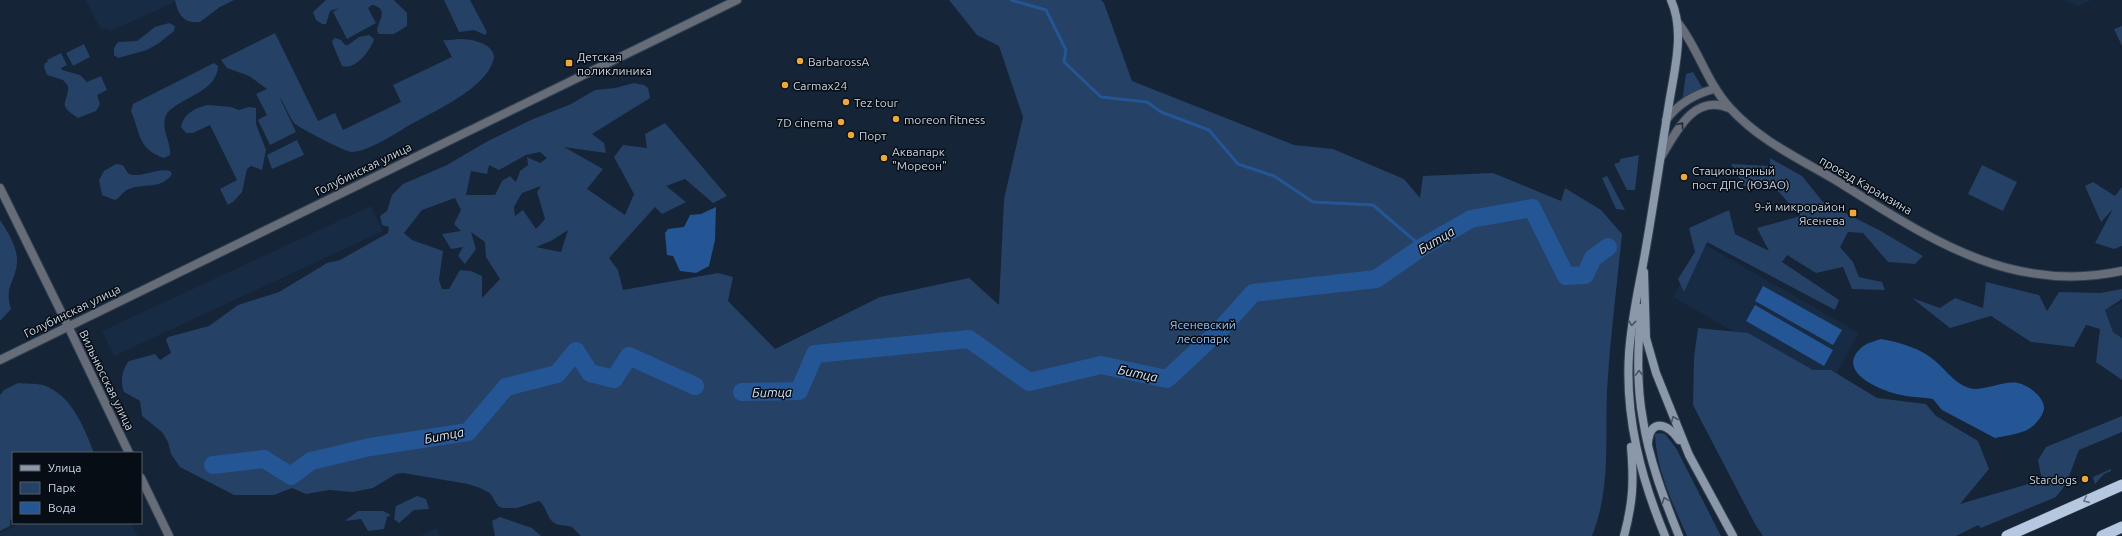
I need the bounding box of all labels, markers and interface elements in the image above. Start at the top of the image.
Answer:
place label: Детская поликлиника [577,50,652,77]
place label: BarbarossA [808,55,869,68]
marker: BarbarossA [795,56,805,66]
marker: Детская поликлиника [564,58,574,68]
place label: Carmax24 [793,79,847,92]
marker: Carmax24 [780,80,790,90]
place label: Tez tour [854,96,899,109]
marker: Tez tour [841,97,851,107]
place label: moreon fitness [904,113,985,126]
marker: moreon fitness [891,114,901,124]
place label: 7D cinema [777,116,833,129]
marker: 7D cinema [836,117,846,127]
one-way arrow [1676,122,1683,129]
place label: Порт [859,129,887,142]
marker: Порт [846,130,856,140]
street label: Голубинская улица [313,140,413,198]
place label: Аквапарк "Мореон" [892,145,947,172]
marker: Аквапарк "Мореон" [879,153,889,163]
street label: проезд Карамзина [1818,153,1914,217]
place label: Стационарный пост ДПС (ЮЗАО) [1692,164,1790,192]
marker: Стационарный пост ДПС (ЮЗАО) [1679,172,1689,182]
place label: 9-й микрорайон Ясенева [1755,200,1845,227]
marker: 9-й микрорайон Ясенева [1848,208,1858,218]
water label: Битца [1415,224,1457,256]
street label: Голубинская улица [22,282,122,340]
park label: Ясеневский лесопарк [1170,318,1236,345]
one-way arrow [1628,320,1637,326]
street label: Вильнюсская улица [77,328,137,432]
water label: Битца [1117,362,1159,384]
one-way arrow [1635,370,1643,376]
water label: Битца [752,385,792,399]
one-way arrow [1671,416,1679,423]
water label: Битца [423,424,465,446]
legend [12,452,142,524]
text: Улица [48,461,81,474]
place label: Stardogs [2029,473,2077,486]
marker: Stardogs [2080,474,2090,484]
text: Парк [48,481,76,494]
one-way arrow [1661,496,1670,503]
one-way arrow [2083,496,2090,504]
text: Вода [48,501,76,514]

